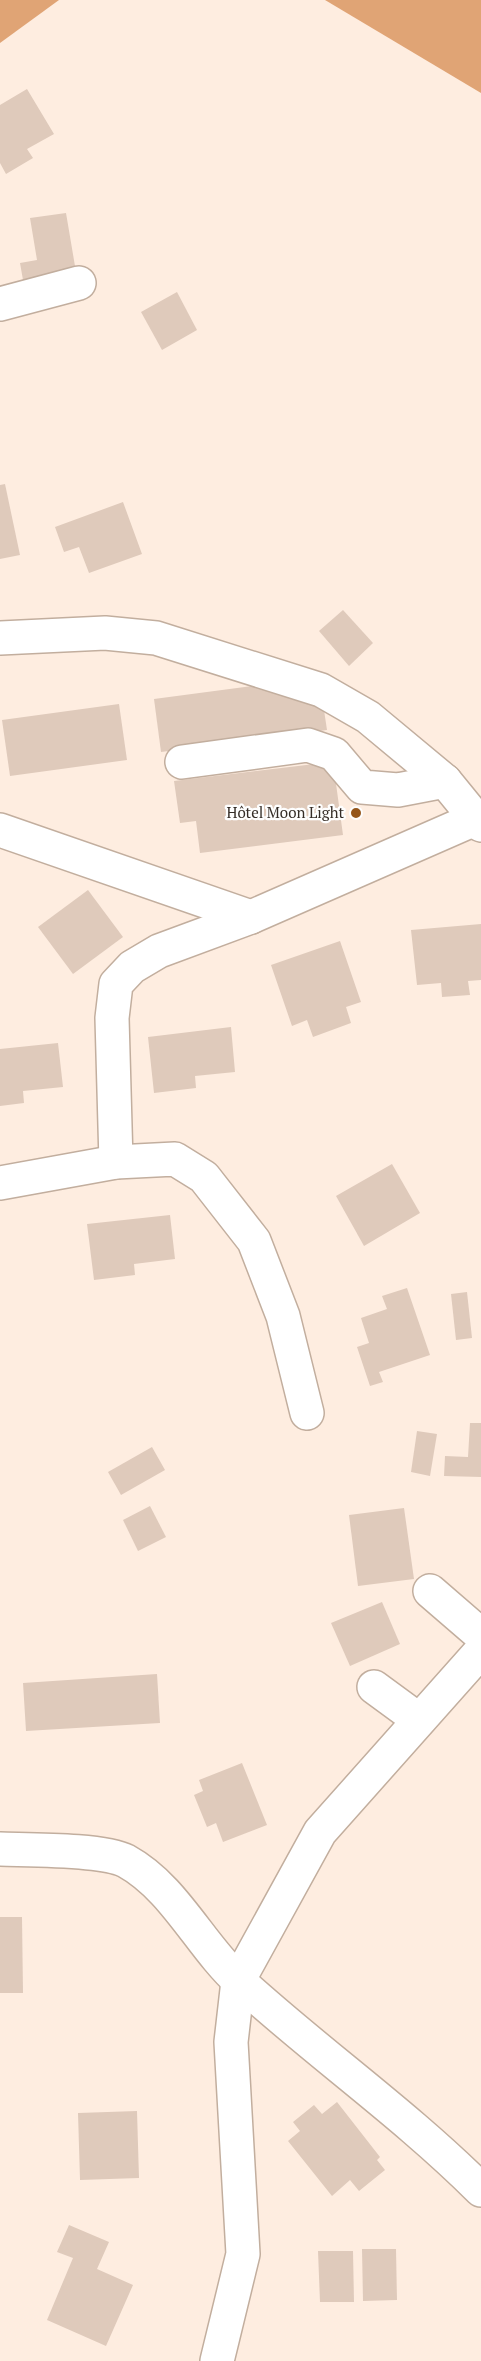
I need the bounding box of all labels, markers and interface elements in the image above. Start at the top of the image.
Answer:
place label: Hôtel Moon Light [227,802,344,822]
marker: Hôtel Moon Light [349,806,363,820]

